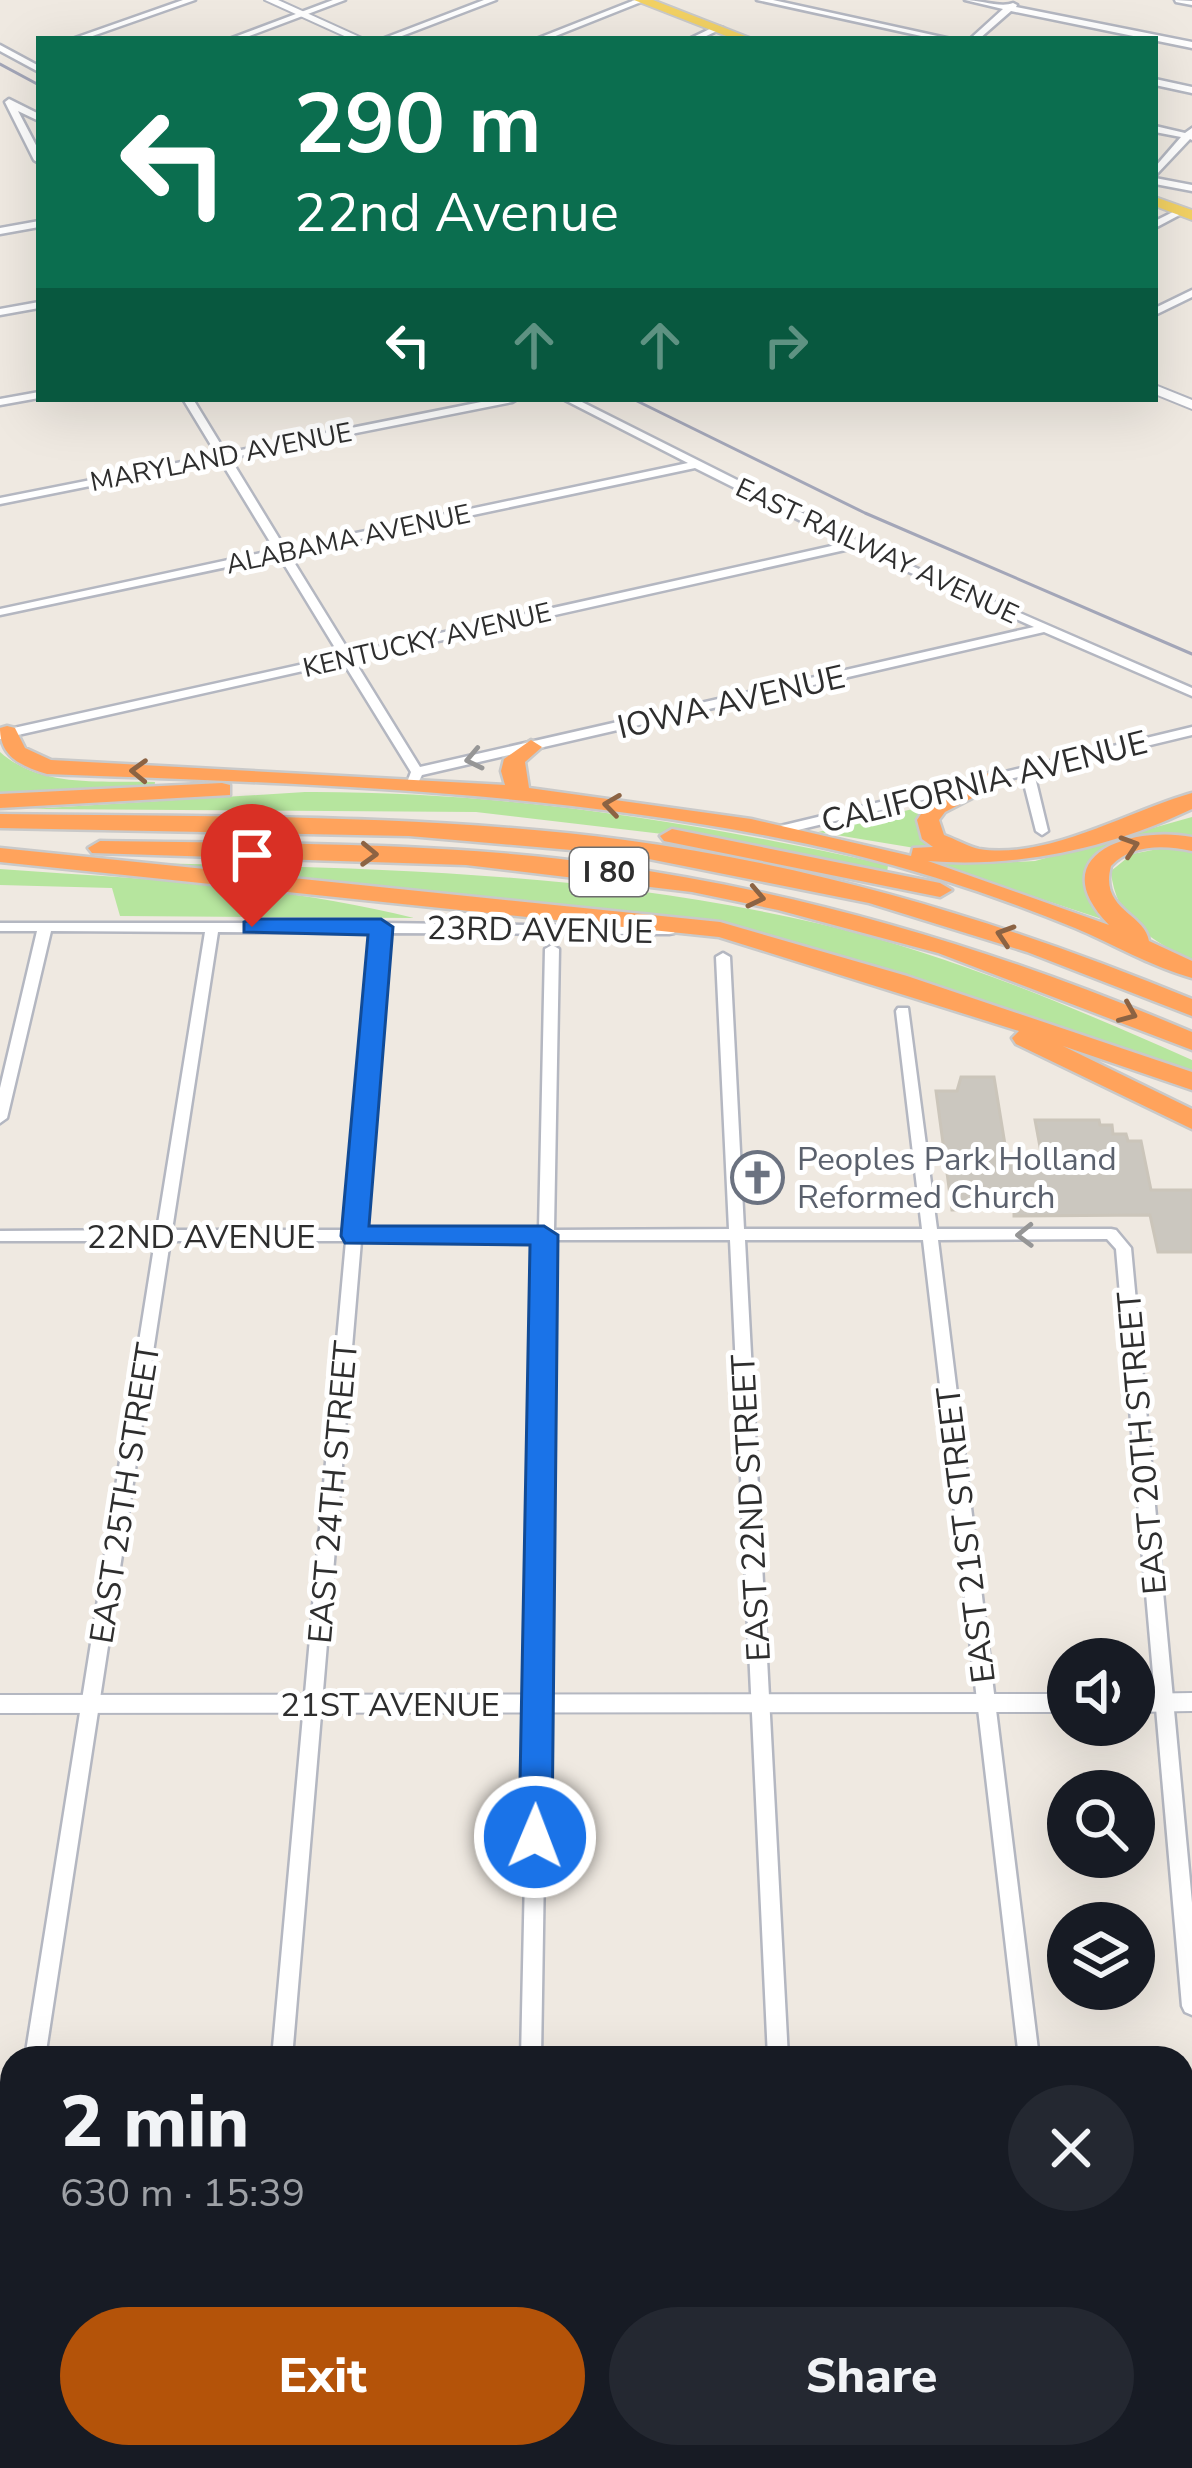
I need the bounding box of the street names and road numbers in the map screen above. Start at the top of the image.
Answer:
street label: MARYLAND AVENUE [87,414,355,501]
street label: EAST RAILWAY AVENUE [729,470,1024,633]
street label: ALABAMA AVENUE [223,496,474,583]
street label: KENTUCKY AVENUE [299,594,555,687]
street label: IOWA AVENUE [613,654,850,751]
street label: CALIFORNIA AVENUE [817,720,1152,845]
road number: I 80 [570,848,648,896]
street label: 23RD AVENUE [426,906,654,955]
street label: 22ND AVENUE [87,1215,315,1260]
street label: EAST 20TH STREET [1107,1290,1178,1596]
street label: EAST 24TH STREET [298,1339,369,1645]
street label: EAST 25TH STREET [80,1340,171,1647]
street label: EAST 22ND STREET [721,1353,782,1663]
street label: EAST 21ST STREET [926,1384,1007,1686]
street label: 21ST AVENUE [280,1683,500,1728]

